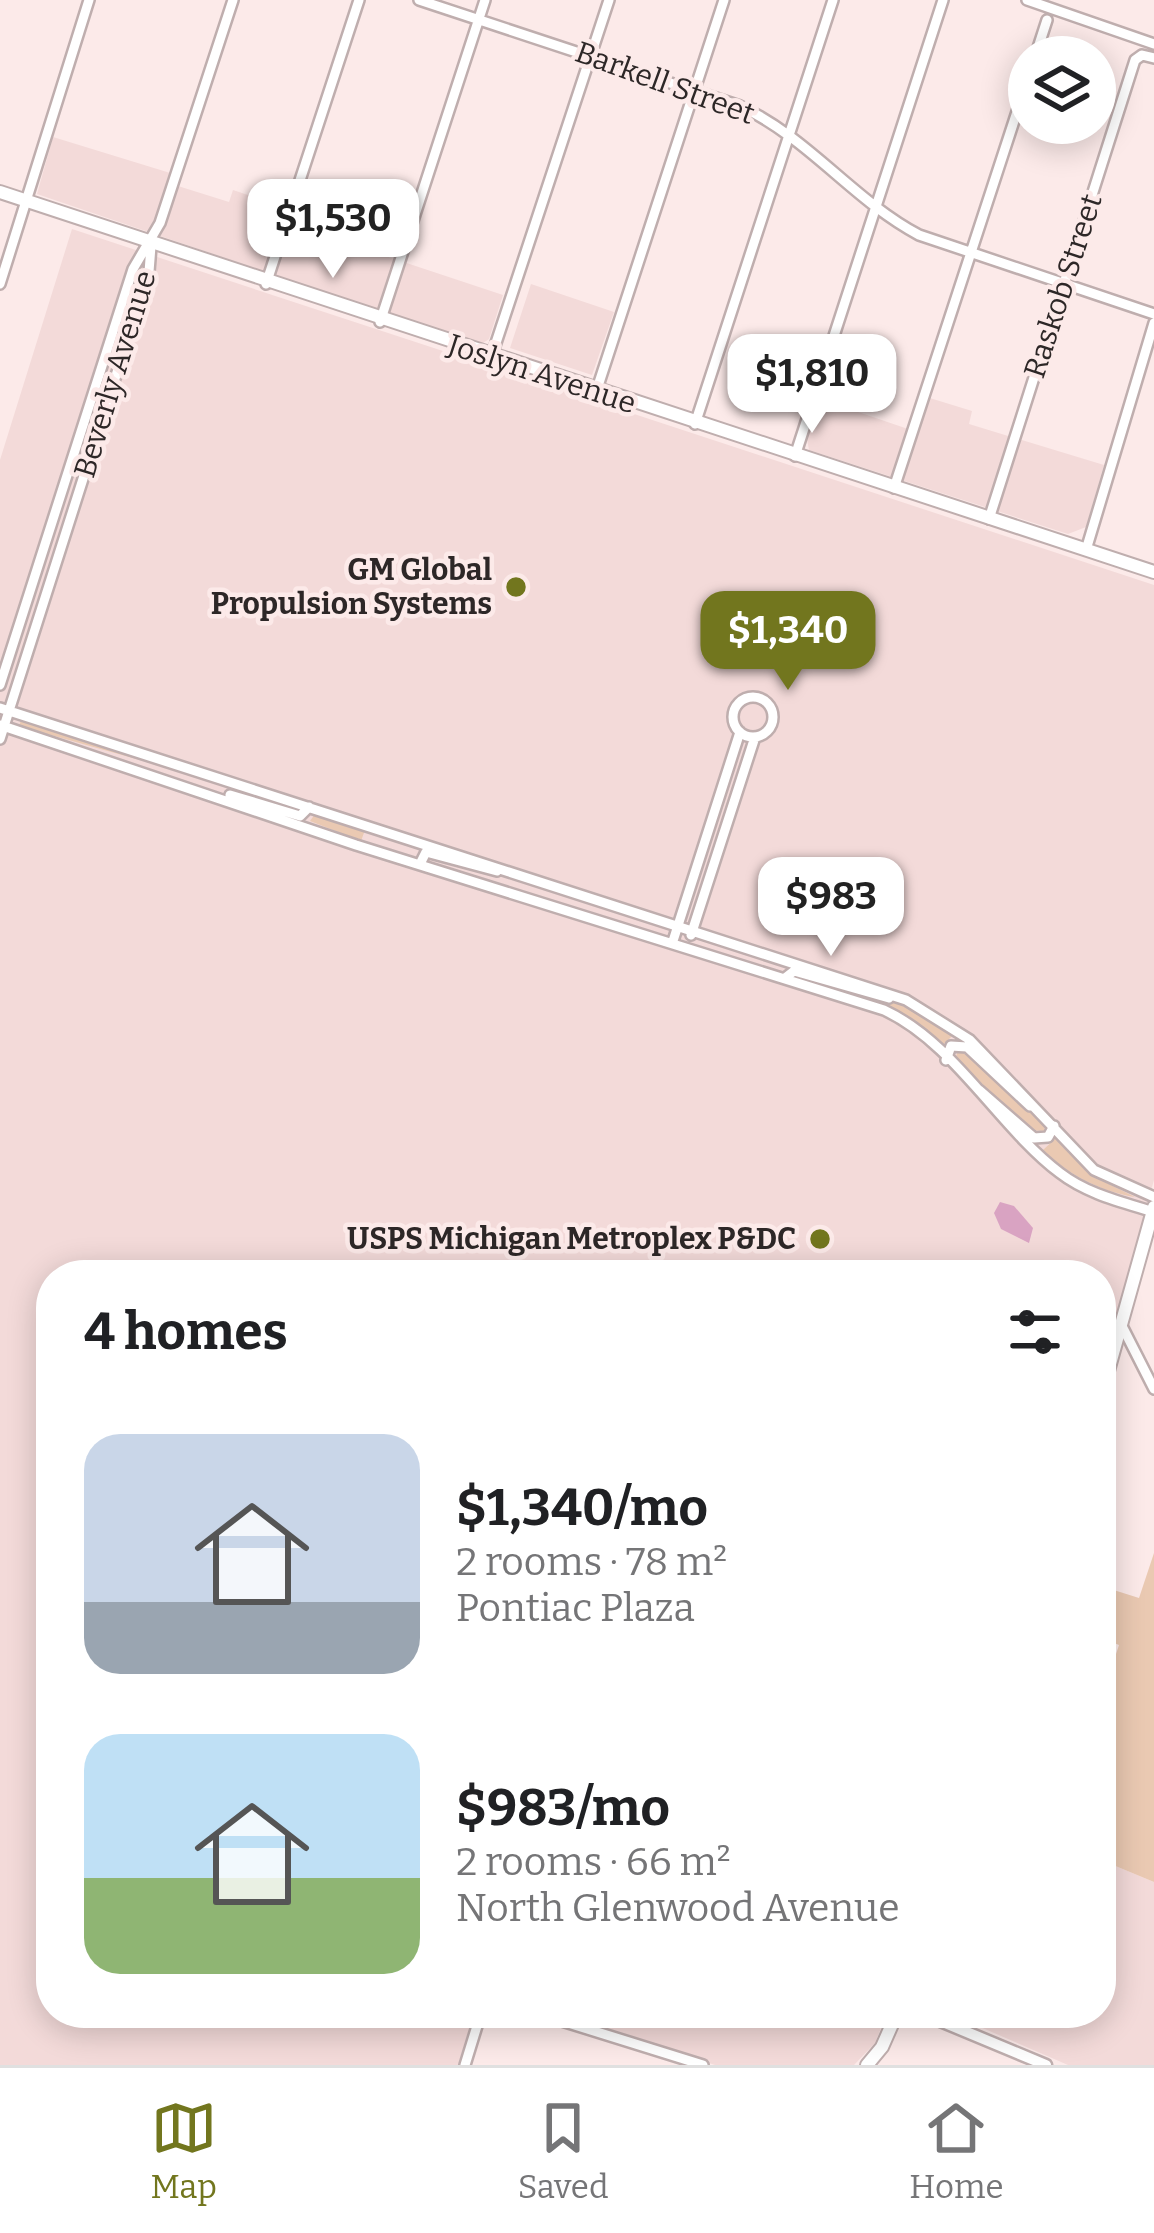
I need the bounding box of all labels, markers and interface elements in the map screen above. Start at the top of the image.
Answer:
street label: Barkell Street [570,34,760,132]
map controls [1008,36,1116,144]
button: layers [1008,36,1116,144]
pin: $1,530 [235,179,431,281]
street label: Raskob Street [1016,189,1110,383]
text: $1,530 [274,195,392,241]
street label: Beverly Avenue [66,266,164,482]
street label: Joslyn Avenue [443,326,641,421]
pin: $1,810 [714,334,910,436]
text: $1,810 [754,350,870,396]
place label: GM Global Propulsion Systems [211,552,492,622]
marker: GM Global Propulsion Systems [503,574,529,600]
pin: $1,340 [690,591,886,693]
text: $1,340 [727,607,849,653]
pin: $983 [760,857,902,959]
text: $983 [785,873,877,919]
place label: USPS Michigan Metroplex P&DC [347,1221,796,1257]
marker: USPS Michigan Metroplex P&DC [807,1226,833,1252]
icon: filters [1002,1299,1068,1365]
text: 4 homes [84,1301,288,1363]
text: $1,340/mo [456,1477,708,1539]
icon: home [180,1482,324,1626]
text: 2 rooms · 78 m² [456,1539,727,1585]
text: Pontiac Plaza [456,1585,695,1631]
text: $983/mo [456,1777,670,1839]
icon: home [180,1782,324,1926]
text: 2 rooms · 66 m² [456,1839,731,1885]
text: North Glenwood Avenue [456,1885,900,1931]
tab: Map [150,2095,217,2207]
tab: Saved [518,2095,608,2207]
tab: Home [909,2095,1004,2207]

